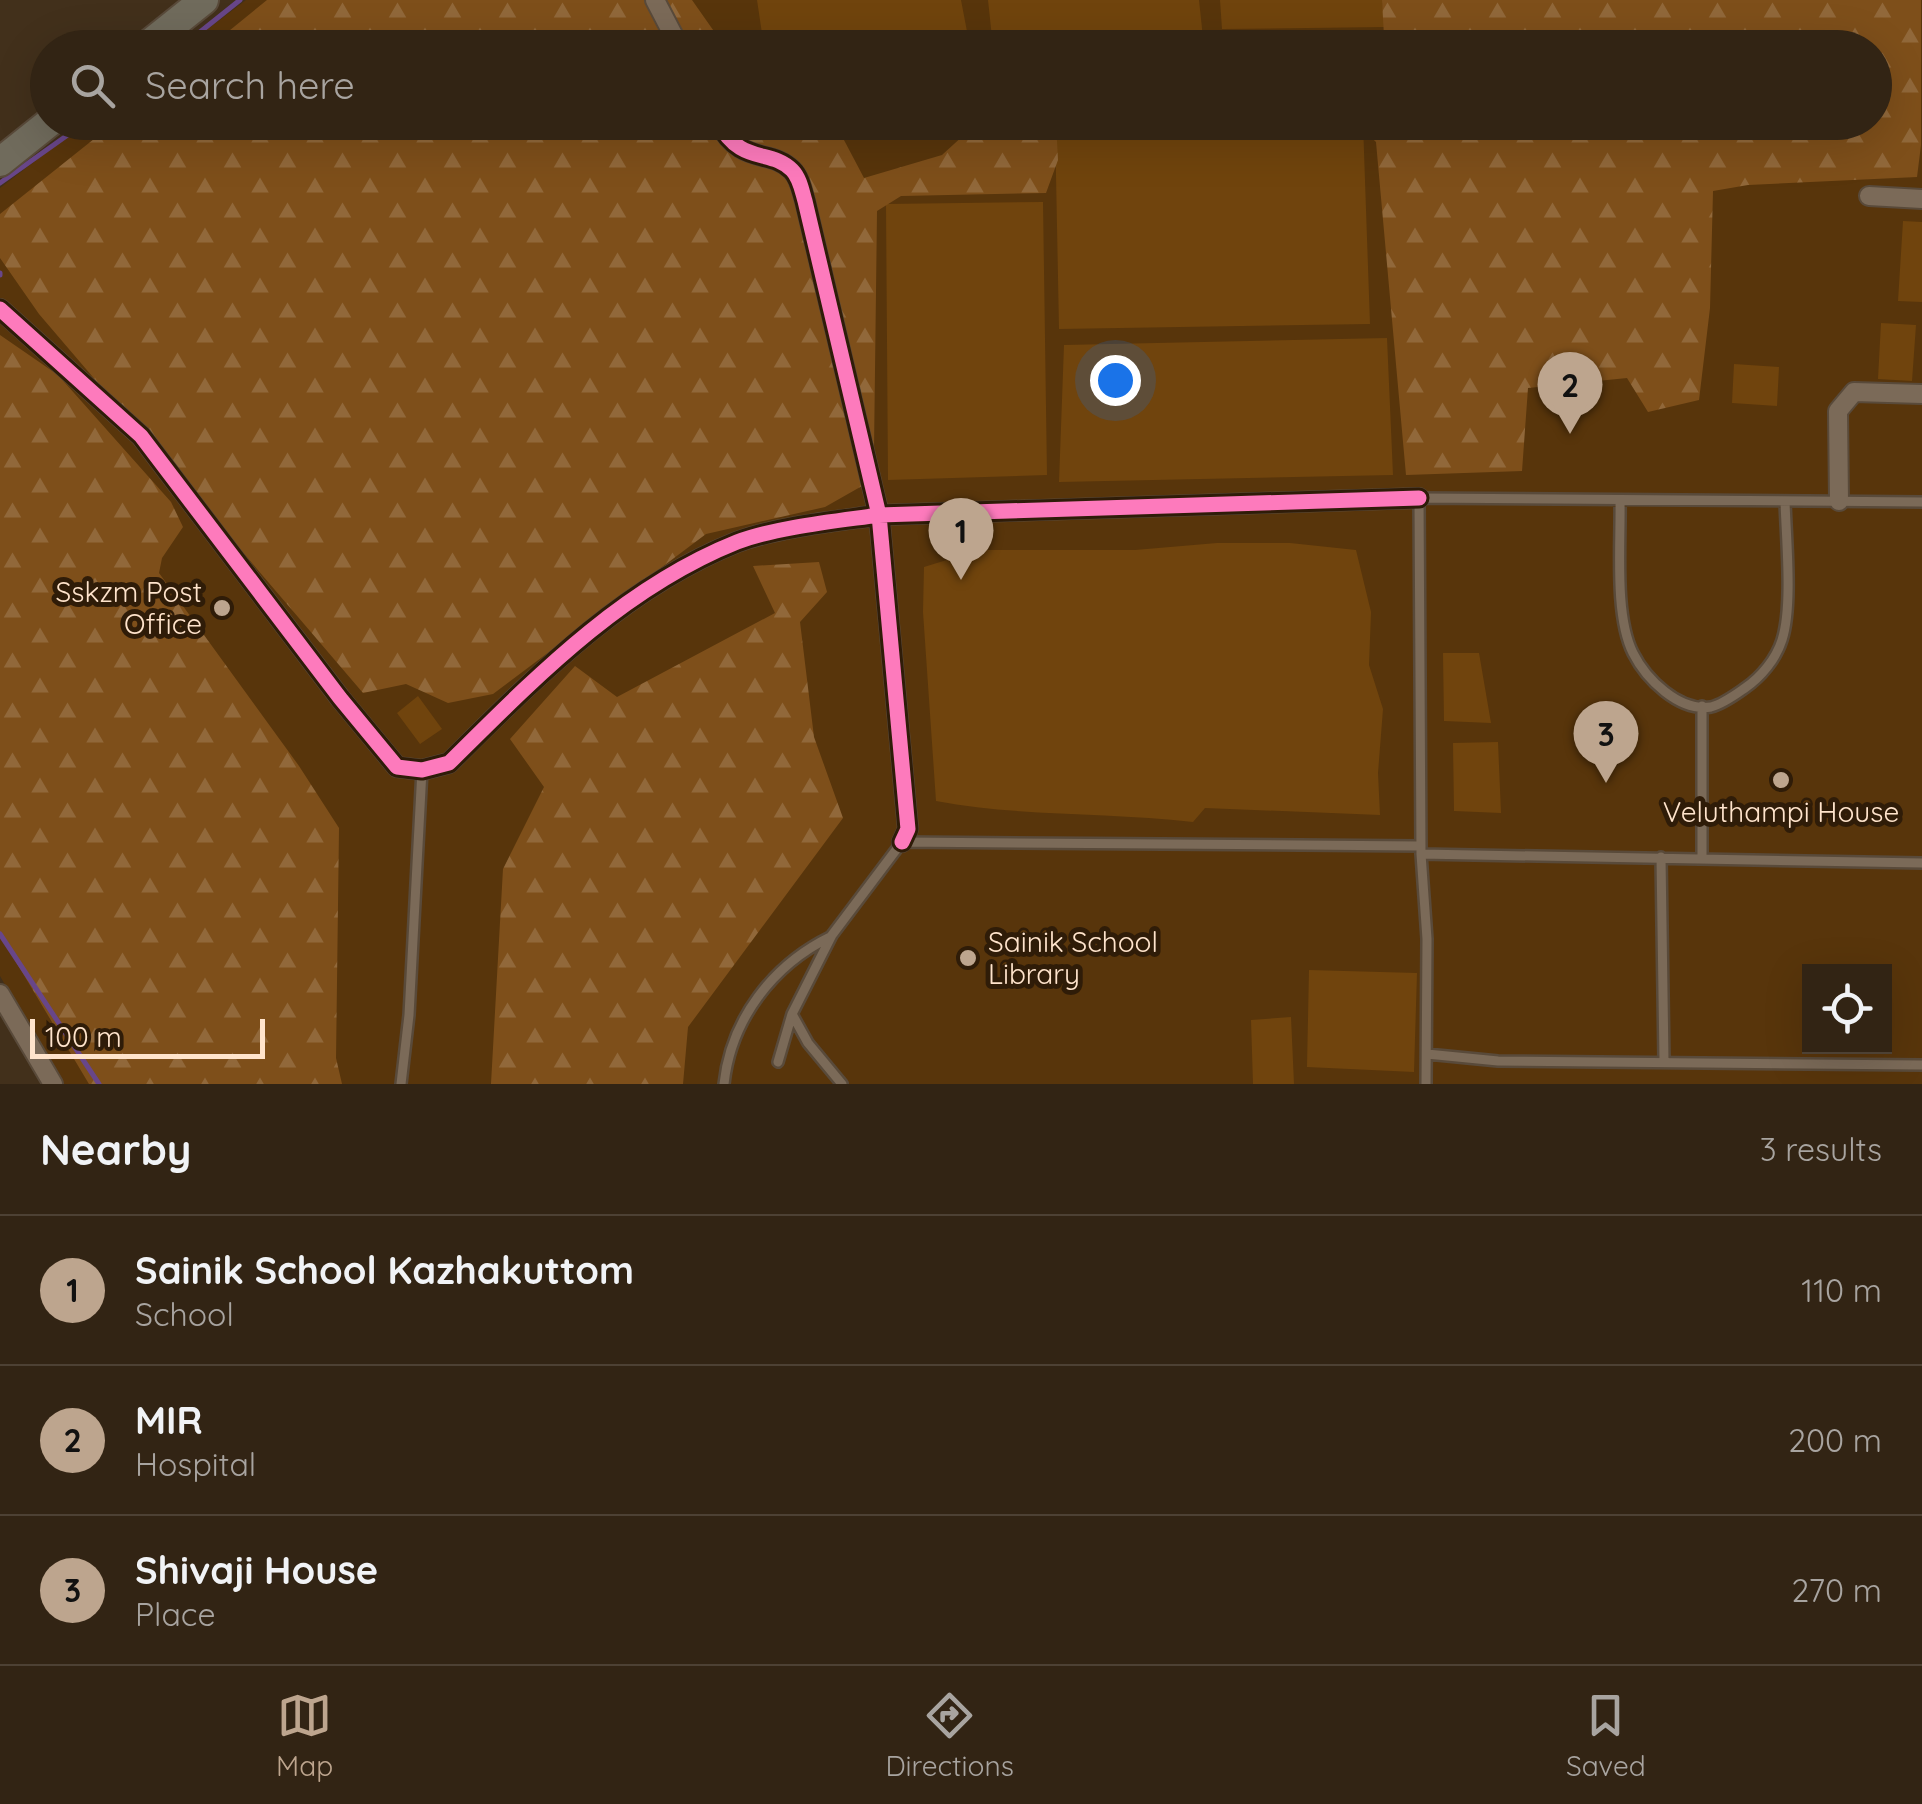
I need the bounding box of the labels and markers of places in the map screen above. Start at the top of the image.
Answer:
pin: 2 [1538,352,1602,434]
pin: 1 [928,498,994,580]
place label: Sskzm Post Office [56,574,202,641]
marker: Sskzm Post Office [211,597,233,619]
pin: 3 [1574,700,1638,783]
marker: Veluthampi House [1770,769,1792,791]
place label: Veluthampi House [1663,794,1899,829]
place label: Sainik School Library [988,924,1158,991]
marker: Sainik School Library [957,947,979,969]

